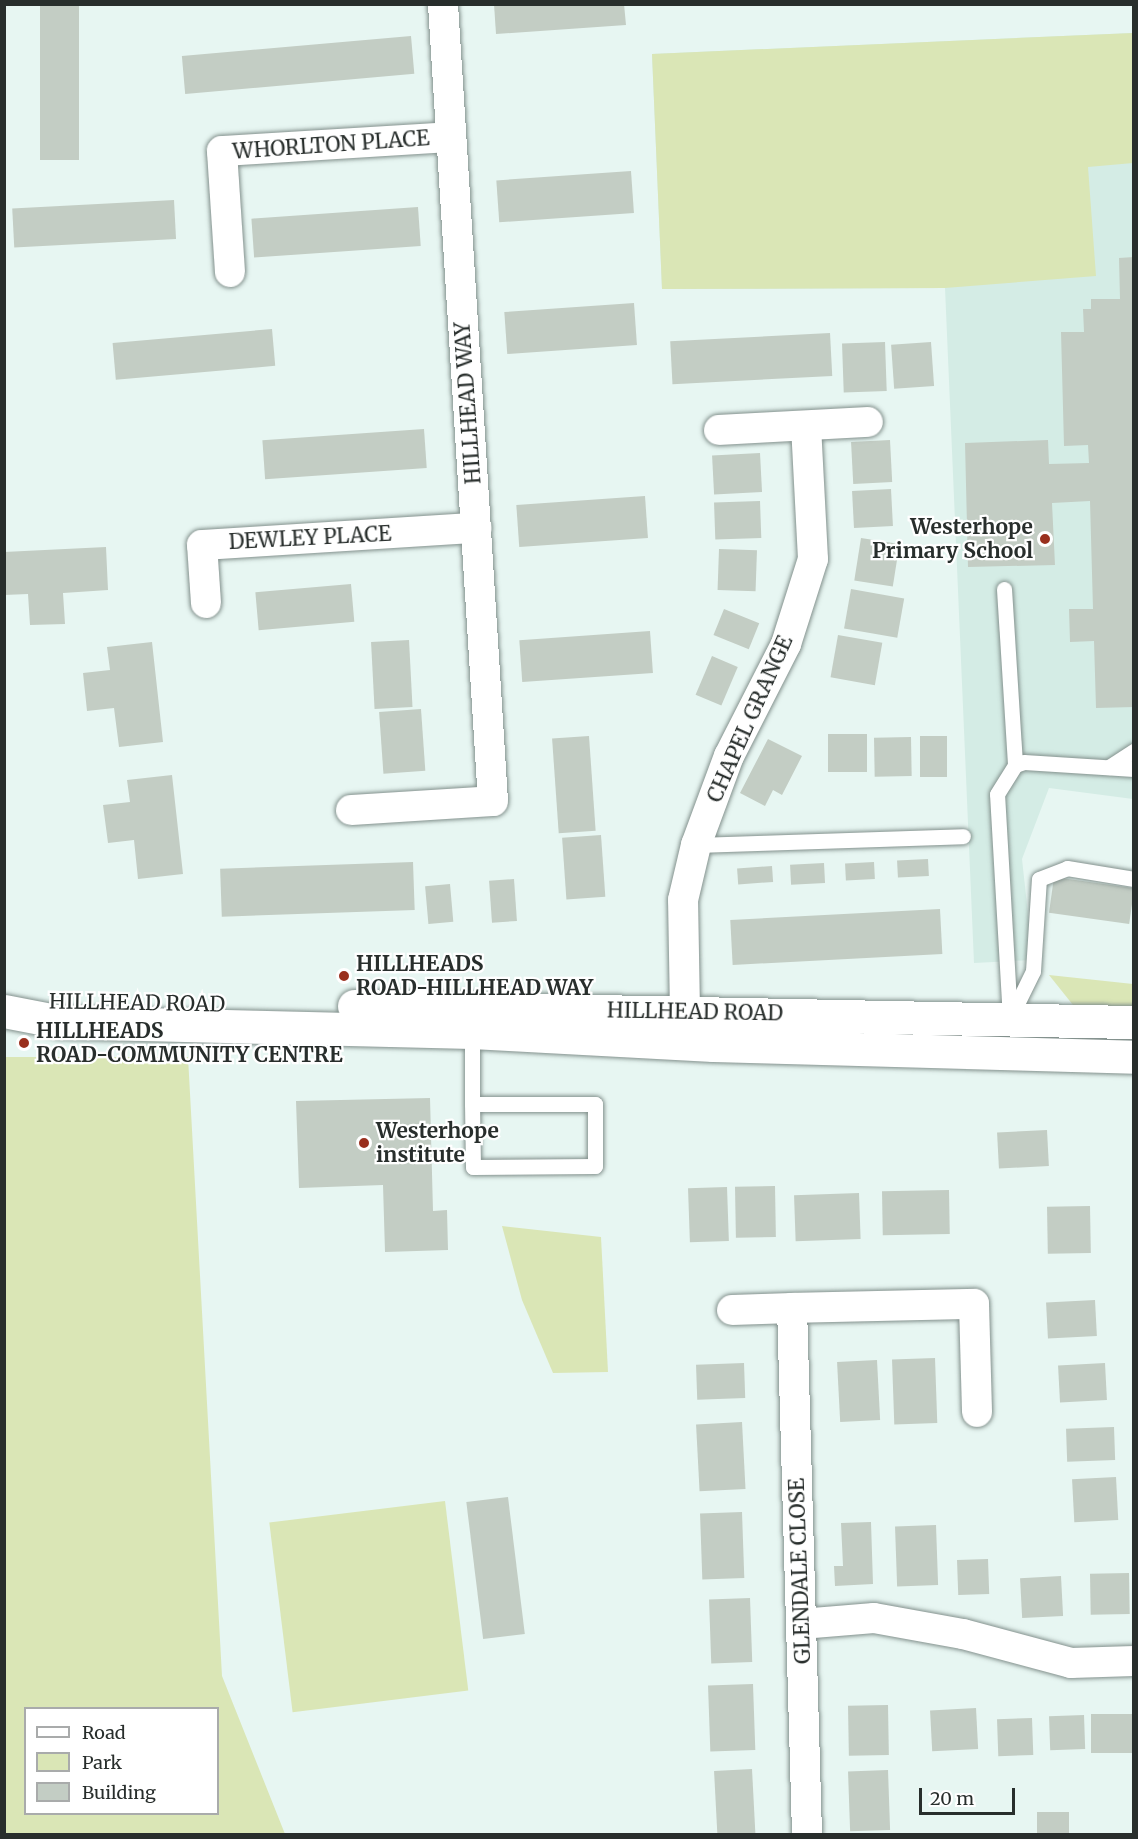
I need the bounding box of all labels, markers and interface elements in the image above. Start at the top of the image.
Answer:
street label: WHORLTON PLACE [232,126,430,164]
street label: HILLHEAD WAY [450,321,486,485]
place label: Westerhope Primary School [872,514,1033,564]
street label: DEWLEY PLACE [228,521,392,555]
marker: Westerhope Primary School [1038,532,1052,546]
street label: CHAPEL GRANGE [702,632,798,806]
place label: HILLHEADS ROAD-HILLHEAD WAY [356,951,593,1001]
marker: HILLHEADS ROAD-HILLHEAD WAY [337,969,351,983]
street label: HILLHEAD ROAD [49,989,225,1017]
street label: HILLHEAD ROAD [607,998,783,1026]
place label: HILLHEADS ROAD-COMMUNITY CENTRE [36,1018,343,1068]
marker: HILLHEADS ROAD-COMMUNITY CENTRE [17,1036,31,1050]
place label: Westerhope institute [376,1118,499,1168]
marker: Westerhope institute [357,1136,371,1150]
street label: GLENDALE CLOSE [784,1478,816,1664]
legend [24,1707,219,1815]
text: Road [82,1721,126,1744]
text: Park [82,1751,122,1774]
scale bar [922,1776,1018,1814]
text: Building [82,1781,156,1804]
text: 20 m [930,1787,974,1810]

